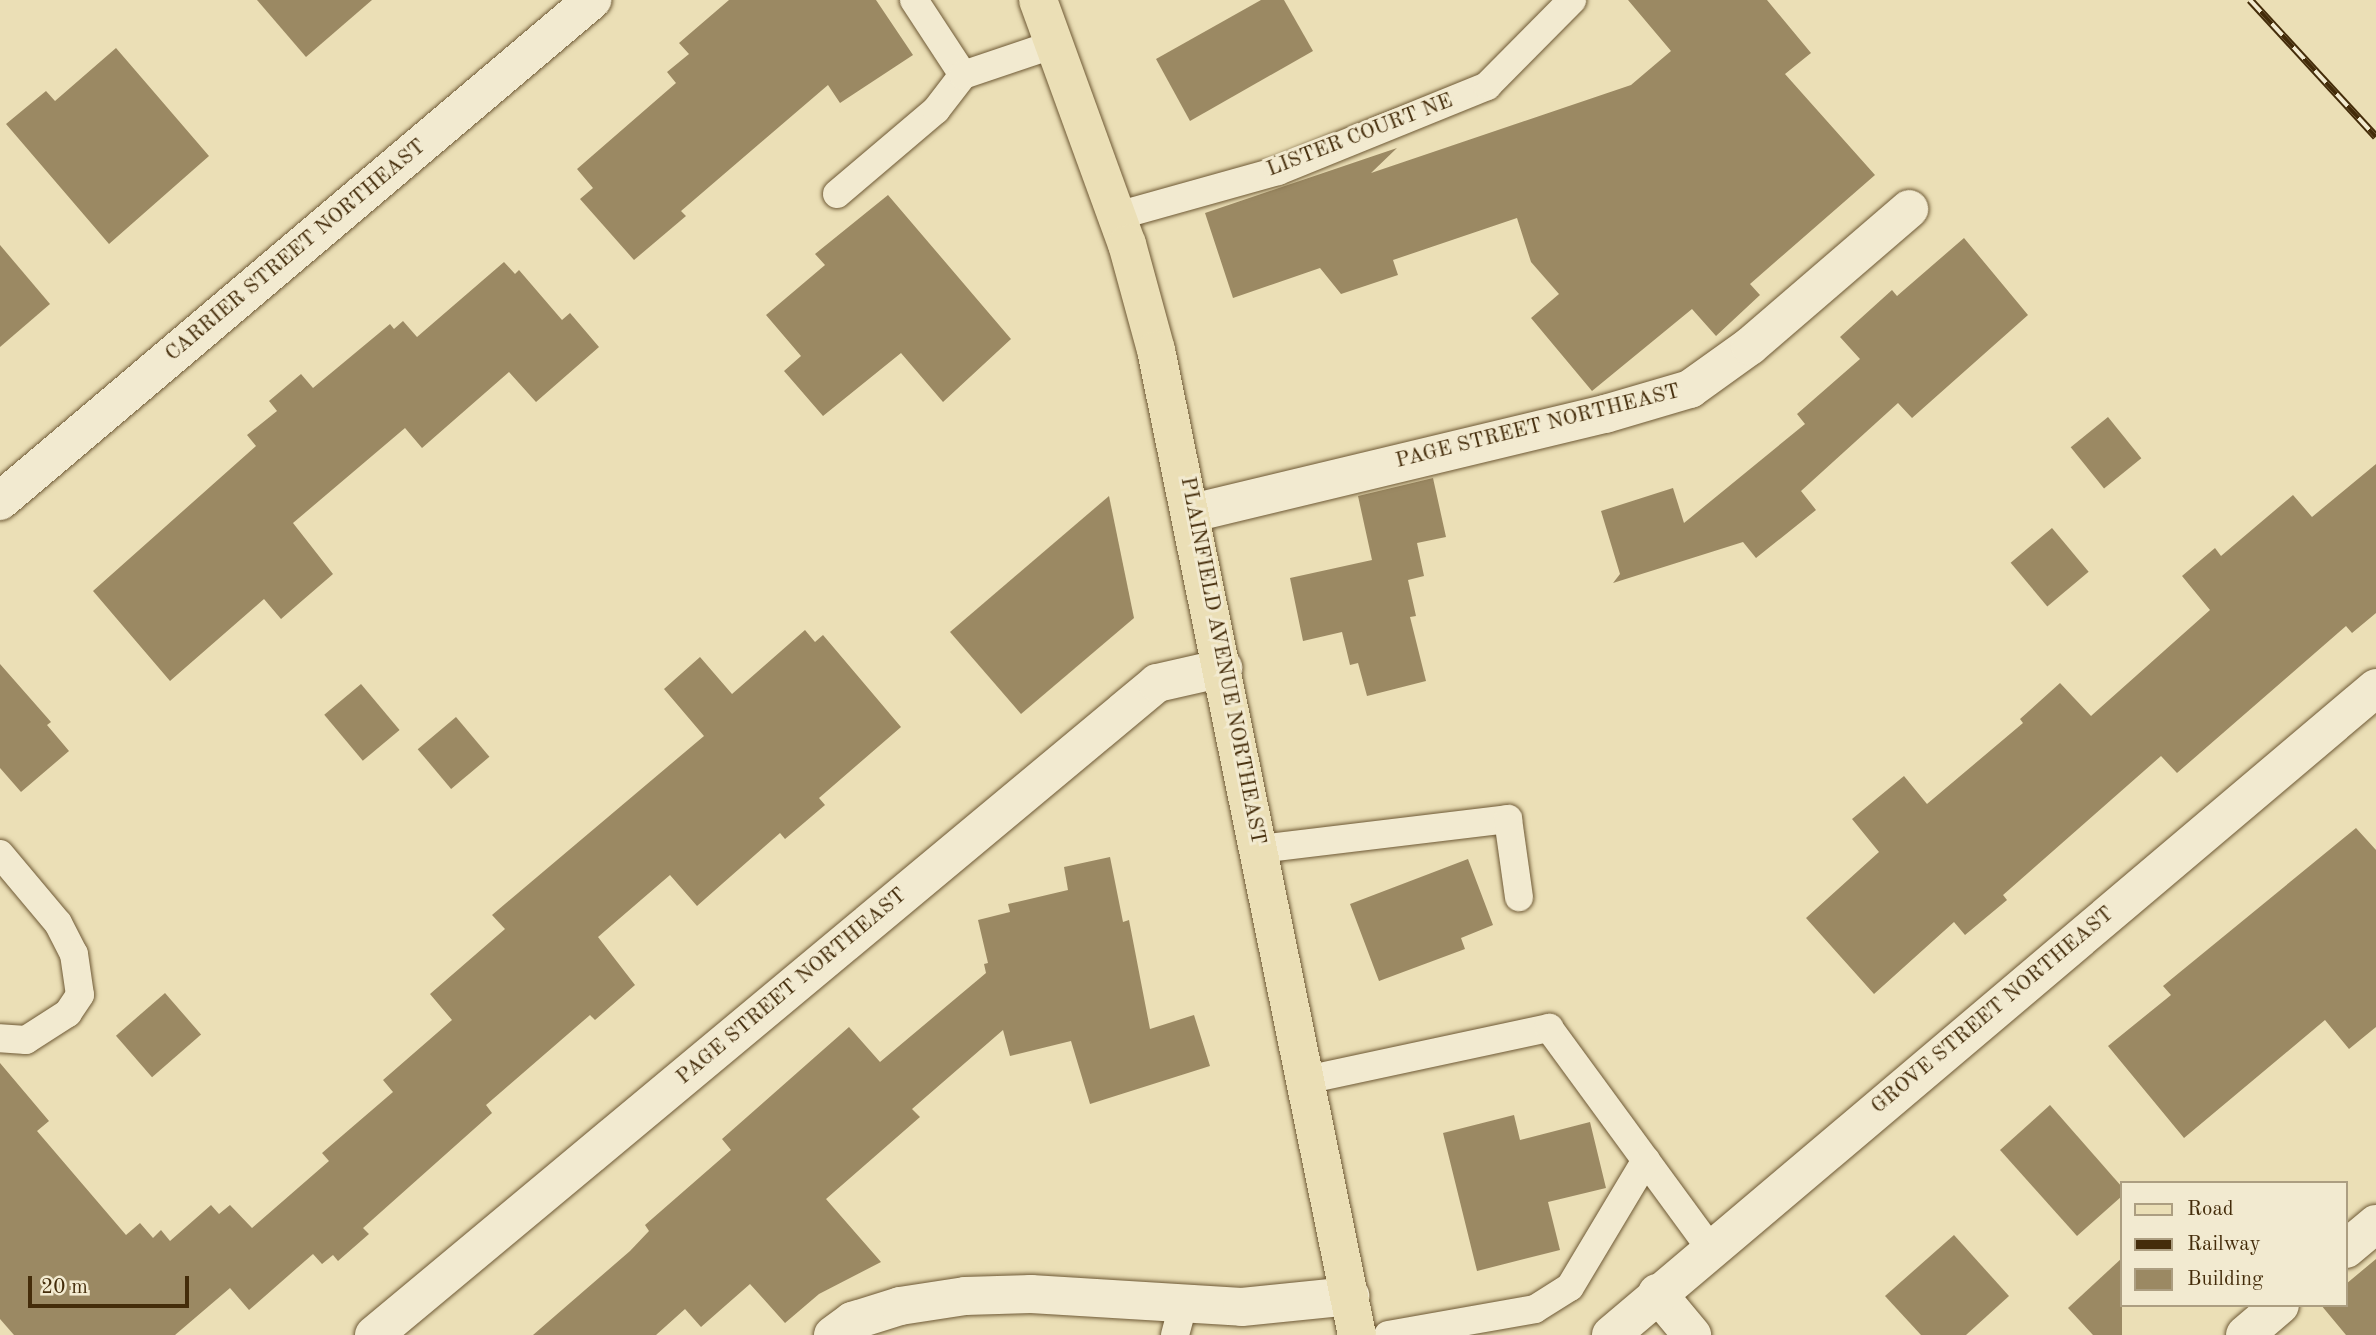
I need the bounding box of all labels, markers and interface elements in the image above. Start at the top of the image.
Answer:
street label: LISTER COURT NE [1264,89,1456,183]
street label: CARRIER STREET NORTHEAST [161,135,431,367]
street label: PAGE STREET NORTHEAST [1393,379,1683,475]
street label: PLAINFIELD AVENUE NORTHEAST [1174,475,1270,847]
street label: PAGE STREET NORTHEAST [672,883,912,1091]
street label: GROVE STREET NORTHEAST [1867,902,2119,1120]
legend [2120,1181,2348,1307]
text: Road [2187,1199,2234,1220]
text: Railway [2187,1234,2261,1255]
scale bar [32,1262,192,1306]
text: Building [2187,1269,2263,1290]
text: 20 m [41,1277,88,1298]

